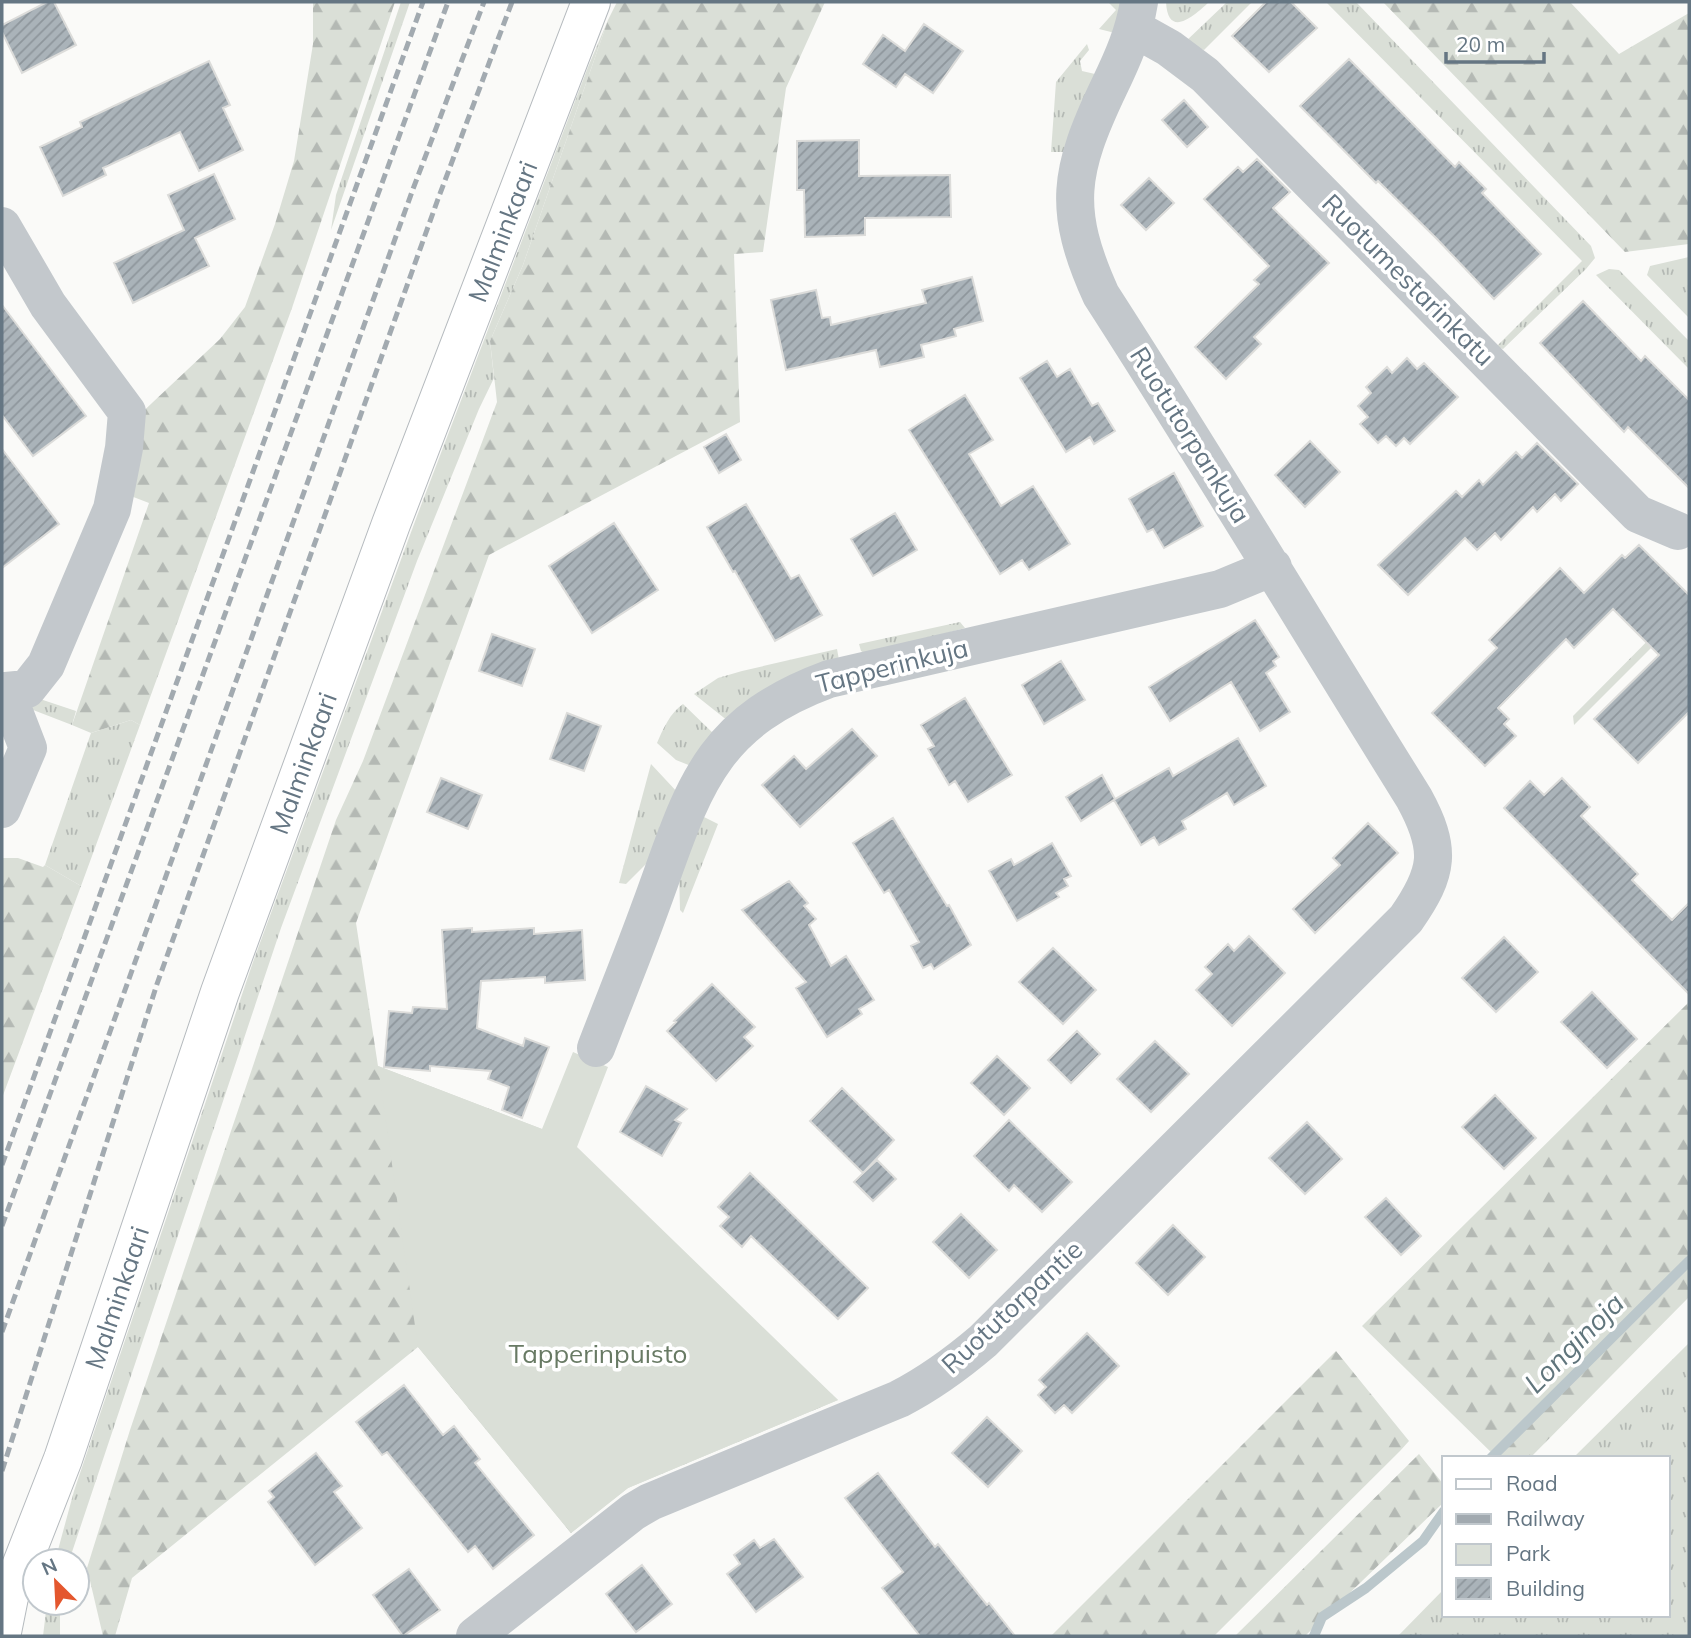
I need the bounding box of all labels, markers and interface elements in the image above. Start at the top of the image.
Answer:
scale bar [1446,21,1544,65]
text: 20 m [1456,31,1505,57]
street label: Malminkaari [461,156,545,307]
street label: Ruotumestarinkatu [1315,187,1501,373]
street label: Ruotutorpankuja [1123,340,1258,529]
street label: Tapperinkuja [812,631,971,700]
street label: Malminkaari [262,688,344,839]
street label: Malminkaari [77,1222,156,1373]
street label: Ruotutorpantie [934,1233,1089,1380]
water label: Longinoja [1516,1285,1631,1400]
park label: Tapperinpuisto [509,1337,687,1370]
legend [1442,1456,1670,1617]
text: Road [1506,1470,1557,1496]
text: Railway [1506,1505,1585,1531]
text: Park [1506,1540,1550,1566]
north arrow [21,1547,91,1617]
text: N [38,1553,61,1580]
text: Building [1506,1575,1585,1601]

